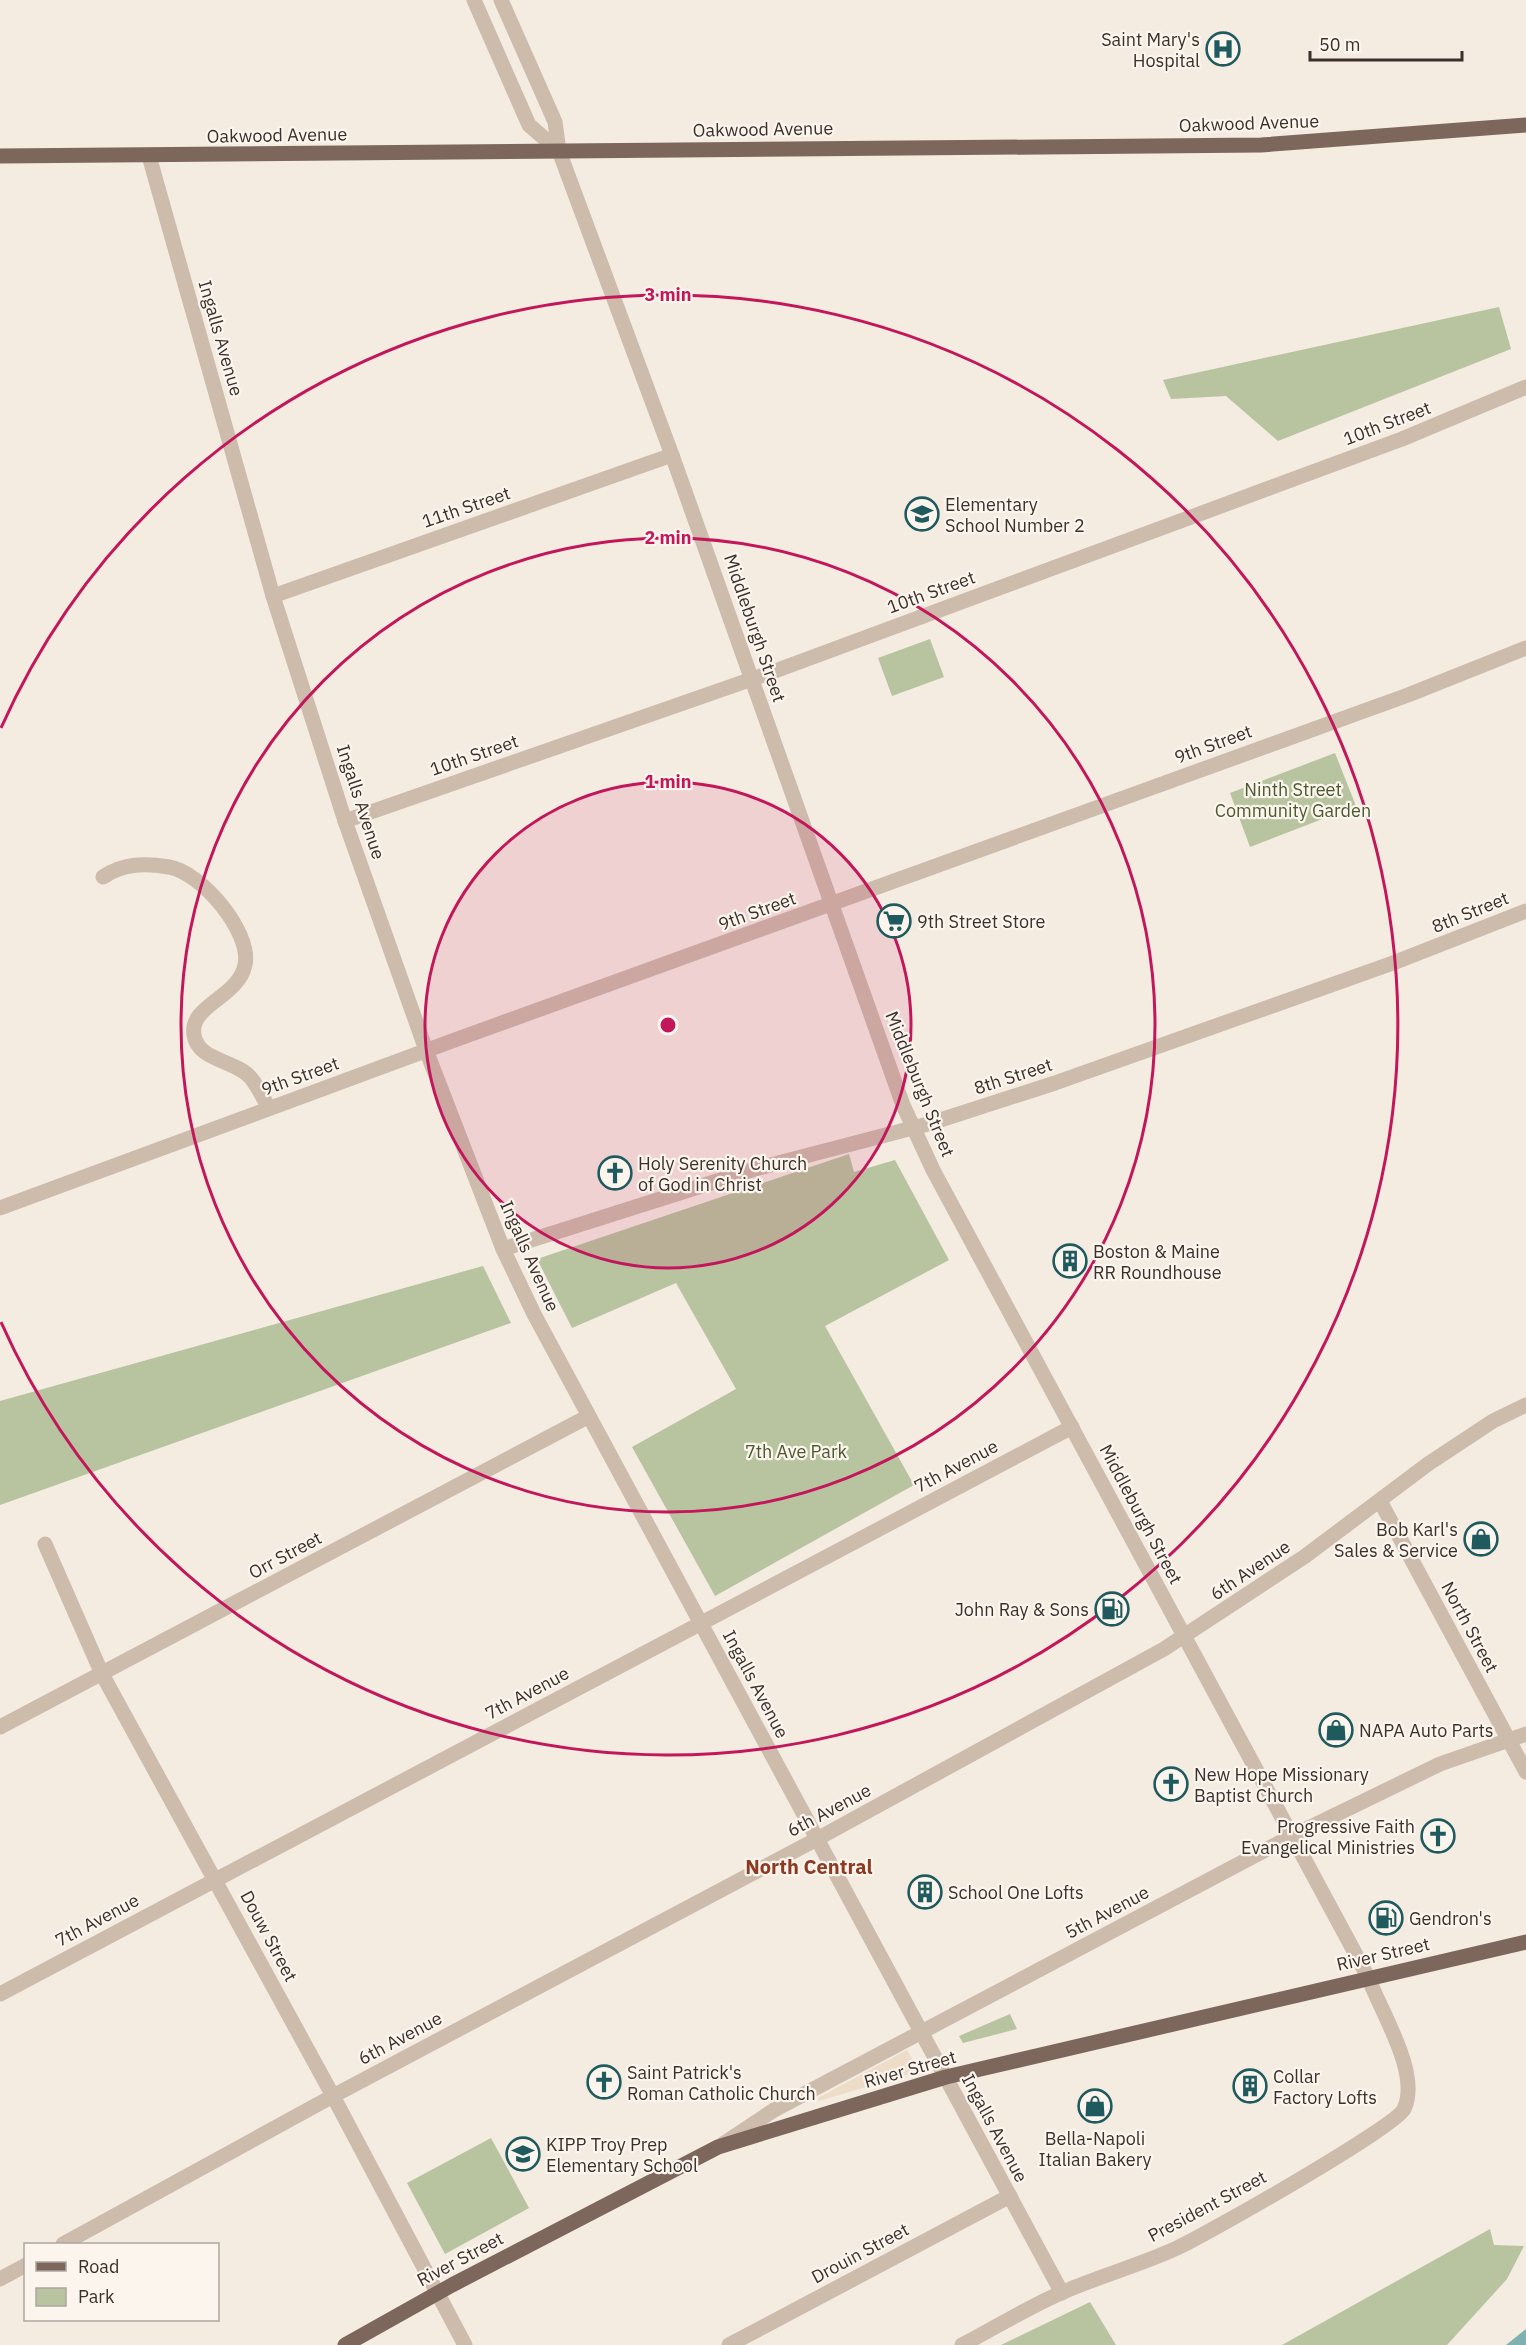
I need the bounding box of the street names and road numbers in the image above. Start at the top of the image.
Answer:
street label: Oakwood Avenue [1178,109,1320,137]
street label: Oakwood Avenue [693,116,834,142]
street label: Oakwood Avenue [207,122,348,148]
street label: Ingalls Avenue [194,277,249,399]
street label: 10th Street [1340,396,1434,450]
street label: 11th Street [419,481,513,533]
street label: Middleburgh Street [719,551,791,705]
street label: 10th Street [884,566,978,618]
street label: 9th Street [1171,719,1255,769]
street label: 10th Street [427,729,521,781]
street label: Ingalls Avenue [332,742,390,862]
street label: 9th Street [715,886,799,936]
street label: 8th Street [1428,886,1512,938]
street label: Middleburgh Street [880,1008,960,1160]
street label: 9th Street [258,1051,342,1101]
street label: 8th Street [971,1053,1055,1099]
street label: Ingalls Avenue [495,1197,565,1315]
street label: 7th Avenue [910,1434,1002,1498]
street label: Middleburgh Street [1094,1440,1188,1588]
street label: Orr Street [244,1526,326,1584]
street label: 6th Avenue [1206,1535,1295,1605]
street label: North Street [1436,1578,1504,1676]
street label: Ingalls Avenue [718,1626,794,1742]
street label: 7th Avenue [481,1661,573,1725]
street label: 6th Avenue [783,1778,875,1842]
street label: 5th Avenue [1061,1880,1153,1944]
street label: Douw Street [235,1887,303,1985]
street label: 7th Avenue [51,1888,143,1952]
street label: River Street [1334,1932,1432,1976]
street label: 6th Avenue [354,2006,446,2070]
street label: River Street [861,2045,959,2093]
street label: Ingalls Avenue [957,2070,1033,2186]
street label: President Street [1144,2165,1270,2247]
street label: Drouin Street [807,2218,913,2288]
street label: River Street [413,2227,507,2291]

